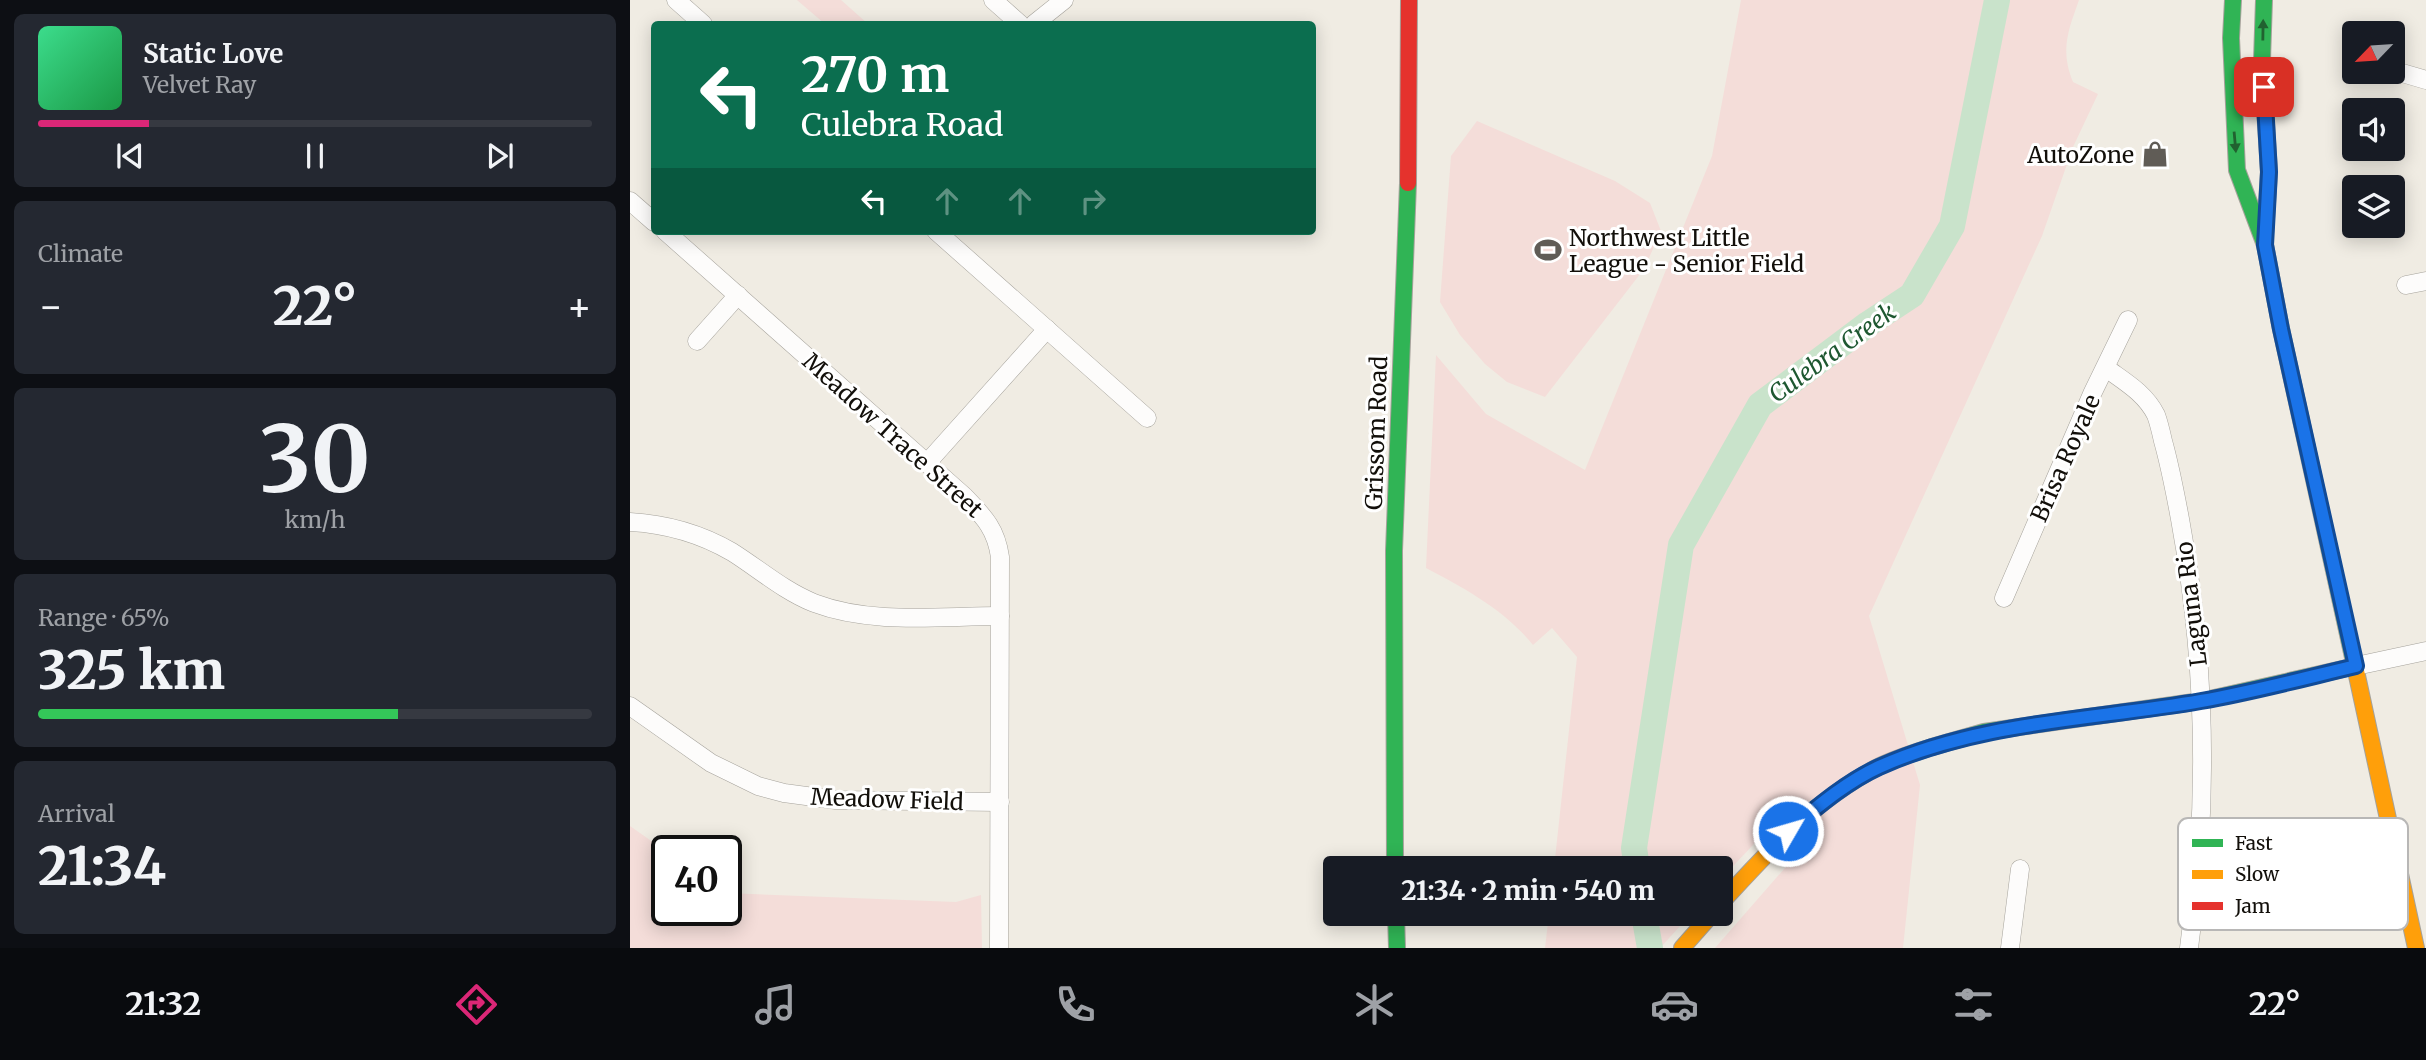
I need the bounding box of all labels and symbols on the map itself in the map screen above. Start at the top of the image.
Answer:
one-way arrow [2258,19,2269,41]
north arrow [2342,21,2404,84]
pin [2234,57,2294,117]
one-way arrow [2230,131,2241,153]
shop icon: AutoZone [2140,139,2170,169]
place label: AutoZone [2026,140,2134,169]
place label: Northwest Little League - Senior Field [1569,223,1804,278]
sports icon: Northwest Little League - Senior Field [1533,235,1563,265]
water label: Culebra Creek [1762,296,1902,410]
street label: Meadow Trace Street [797,347,989,524]
street label: Grissom Road [1359,355,1393,511]
street label: Brisa Royale [2024,390,2106,526]
street label: Laguna Rio [2169,540,2213,668]
street label: Meadow Field [810,782,964,816]
position arrow [1751,794,1825,868]
legend [2178,818,2408,930]
text: Fast [2235,831,2273,855]
speed limit sign: 40 [651,835,742,926]
text: Slow [2235,862,2280,886]
text: Jam [2234,894,2271,918]

